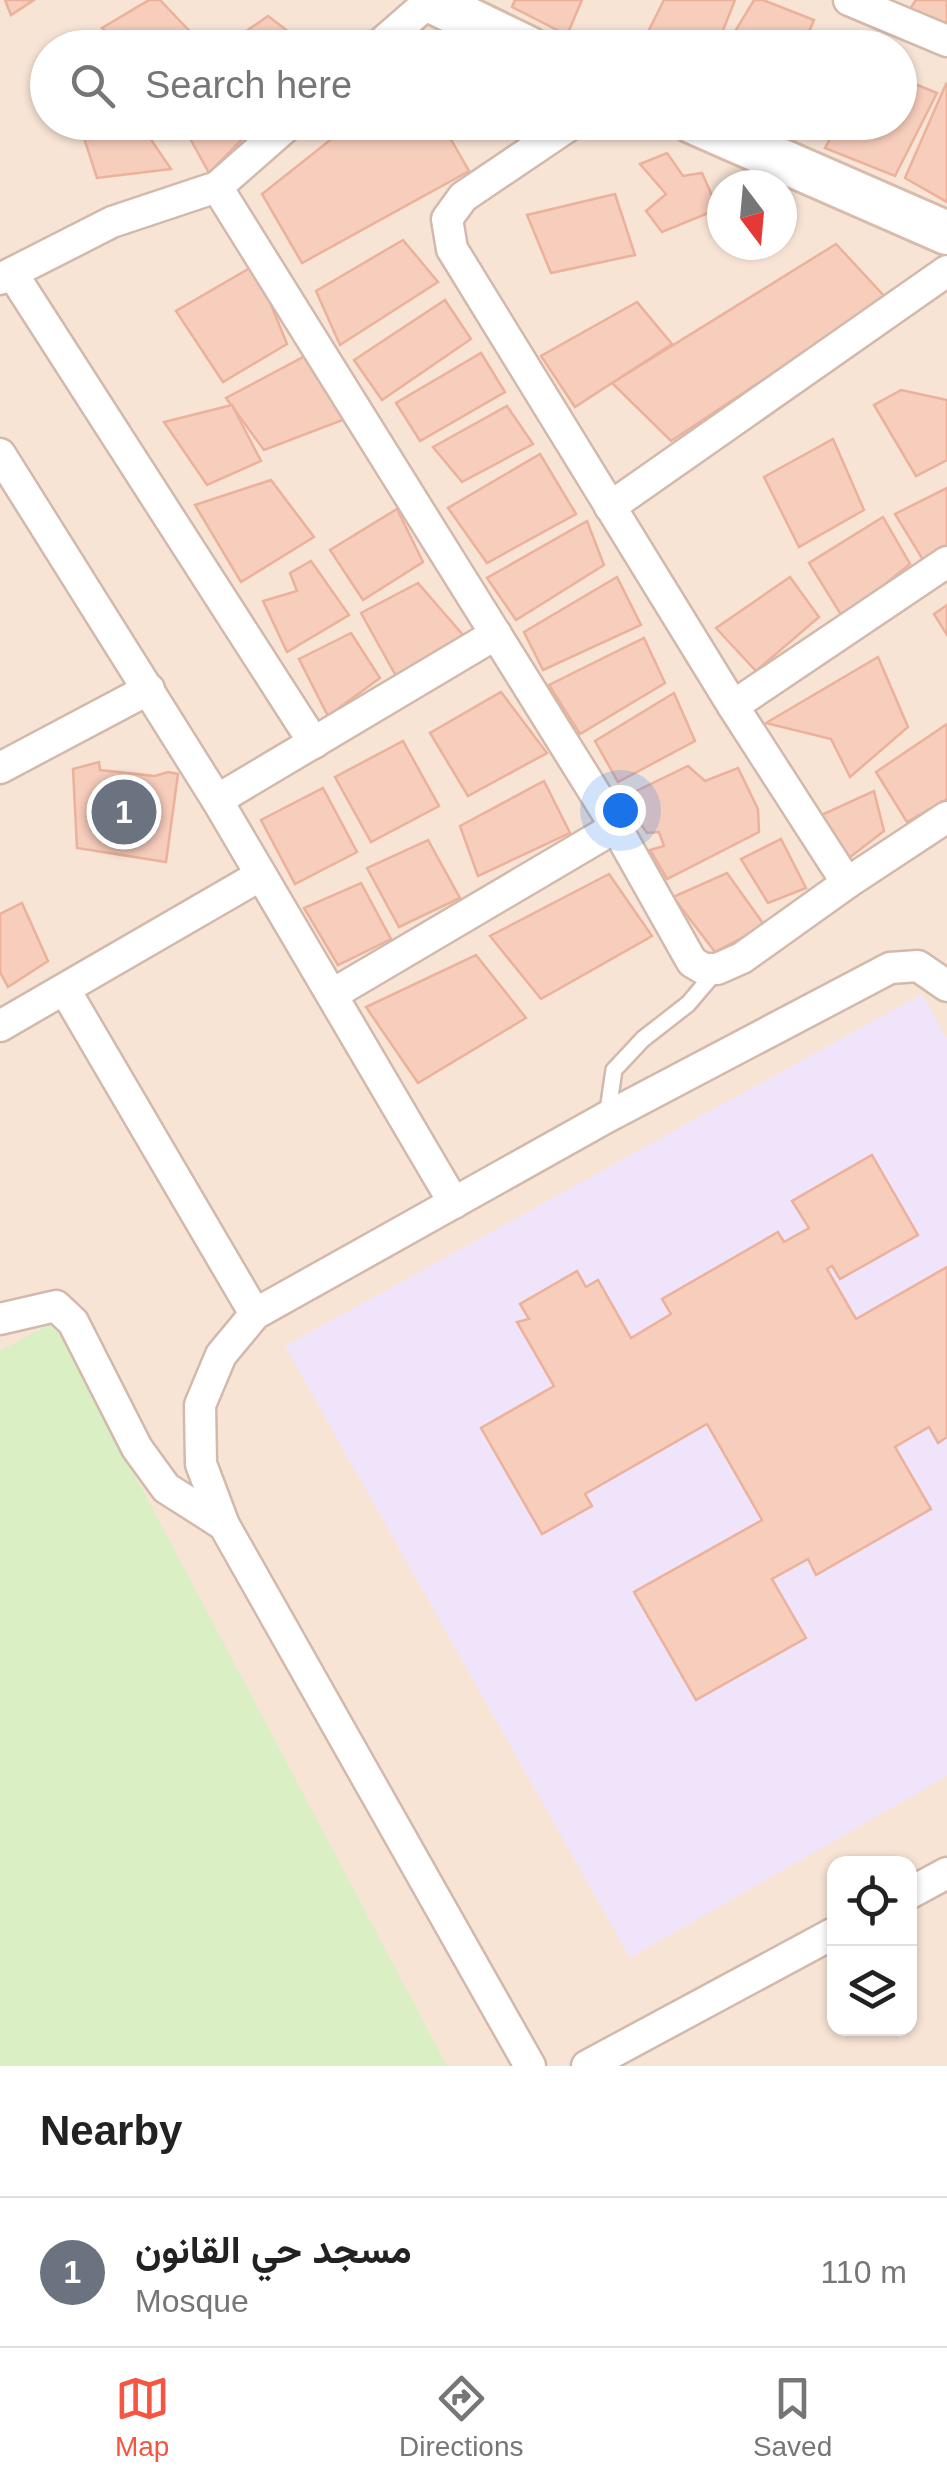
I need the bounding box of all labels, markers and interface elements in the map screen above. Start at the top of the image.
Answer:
search box [30,30,917,140]
icon: search [65,58,120,113]
text: Search here [145,64,352,106]
north arrow [707,170,797,260]
pin: 1 [92,774,156,850]
your location [595,785,646,836]
map controls [827,1856,917,2036]
button: locate [827,1856,917,1946]
button: layers [827,1946,917,2036]
text: Nearby [40,2107,182,2154]
text: مسجد حي القانون [135,2229,412,2271]
text: 1 [64,2254,81,2290]
text: 110 m [820,2254,907,2290]
text: Mosque [135,2283,249,2319]
tab: Map [115,2371,170,2463]
tab: Directions [399,2371,524,2463]
tab: Saved [753,2371,832,2463]

